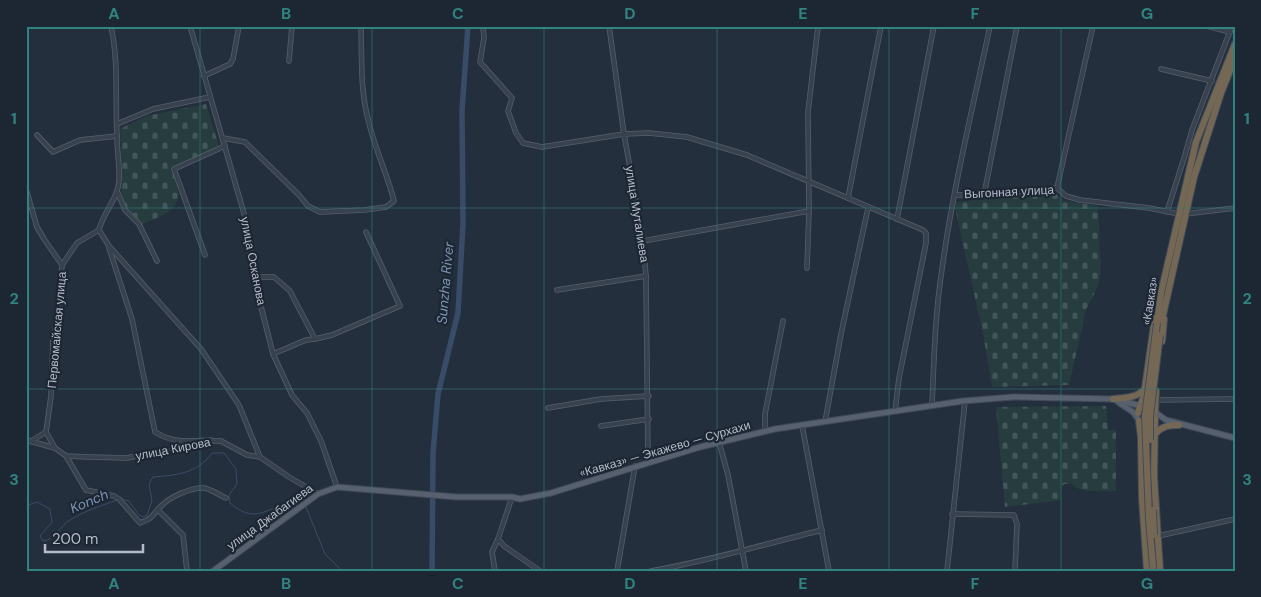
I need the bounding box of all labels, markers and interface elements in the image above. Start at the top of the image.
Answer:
text: A [108,3,120,24]
text: B [281,3,291,24]
text: C [452,3,464,24]
text: D [624,3,636,24]
text: E [798,3,808,24]
text: F [971,3,980,24]
text: G [1141,3,1153,24]
text: 1 [11,108,17,129]
text: 1 [1244,108,1250,129]
street label: улица Муталиева [621,165,653,264]
street label: Выгонная улица [964,182,1055,202]
street label: улица Осканова [237,215,269,307]
water label: Sunzha River [432,240,458,325]
street label: Первомайская улица [44,271,70,389]
street label: «Кавказ» [1138,276,1162,326]
text: 2 [9,288,19,309]
text: 2 [1242,288,1252,309]
street label: «Кавказ» — Экажево — Сурхахи [578,417,752,481]
street label: улица Кирова [134,434,212,464]
text: 3 [9,469,19,490]
text: 3 [1242,469,1252,490]
street label: улица Джабагиева [224,480,317,554]
water label: Konch [67,485,111,517]
scale bar [45,522,142,554]
text: 200 m [52,529,98,549]
text: A [108,573,120,594]
text: B [281,573,291,594]
text: C [452,573,464,594]
text: D [624,573,636,594]
text: E [798,573,808,594]
text: F [971,573,980,594]
text: G [1141,573,1153,594]

